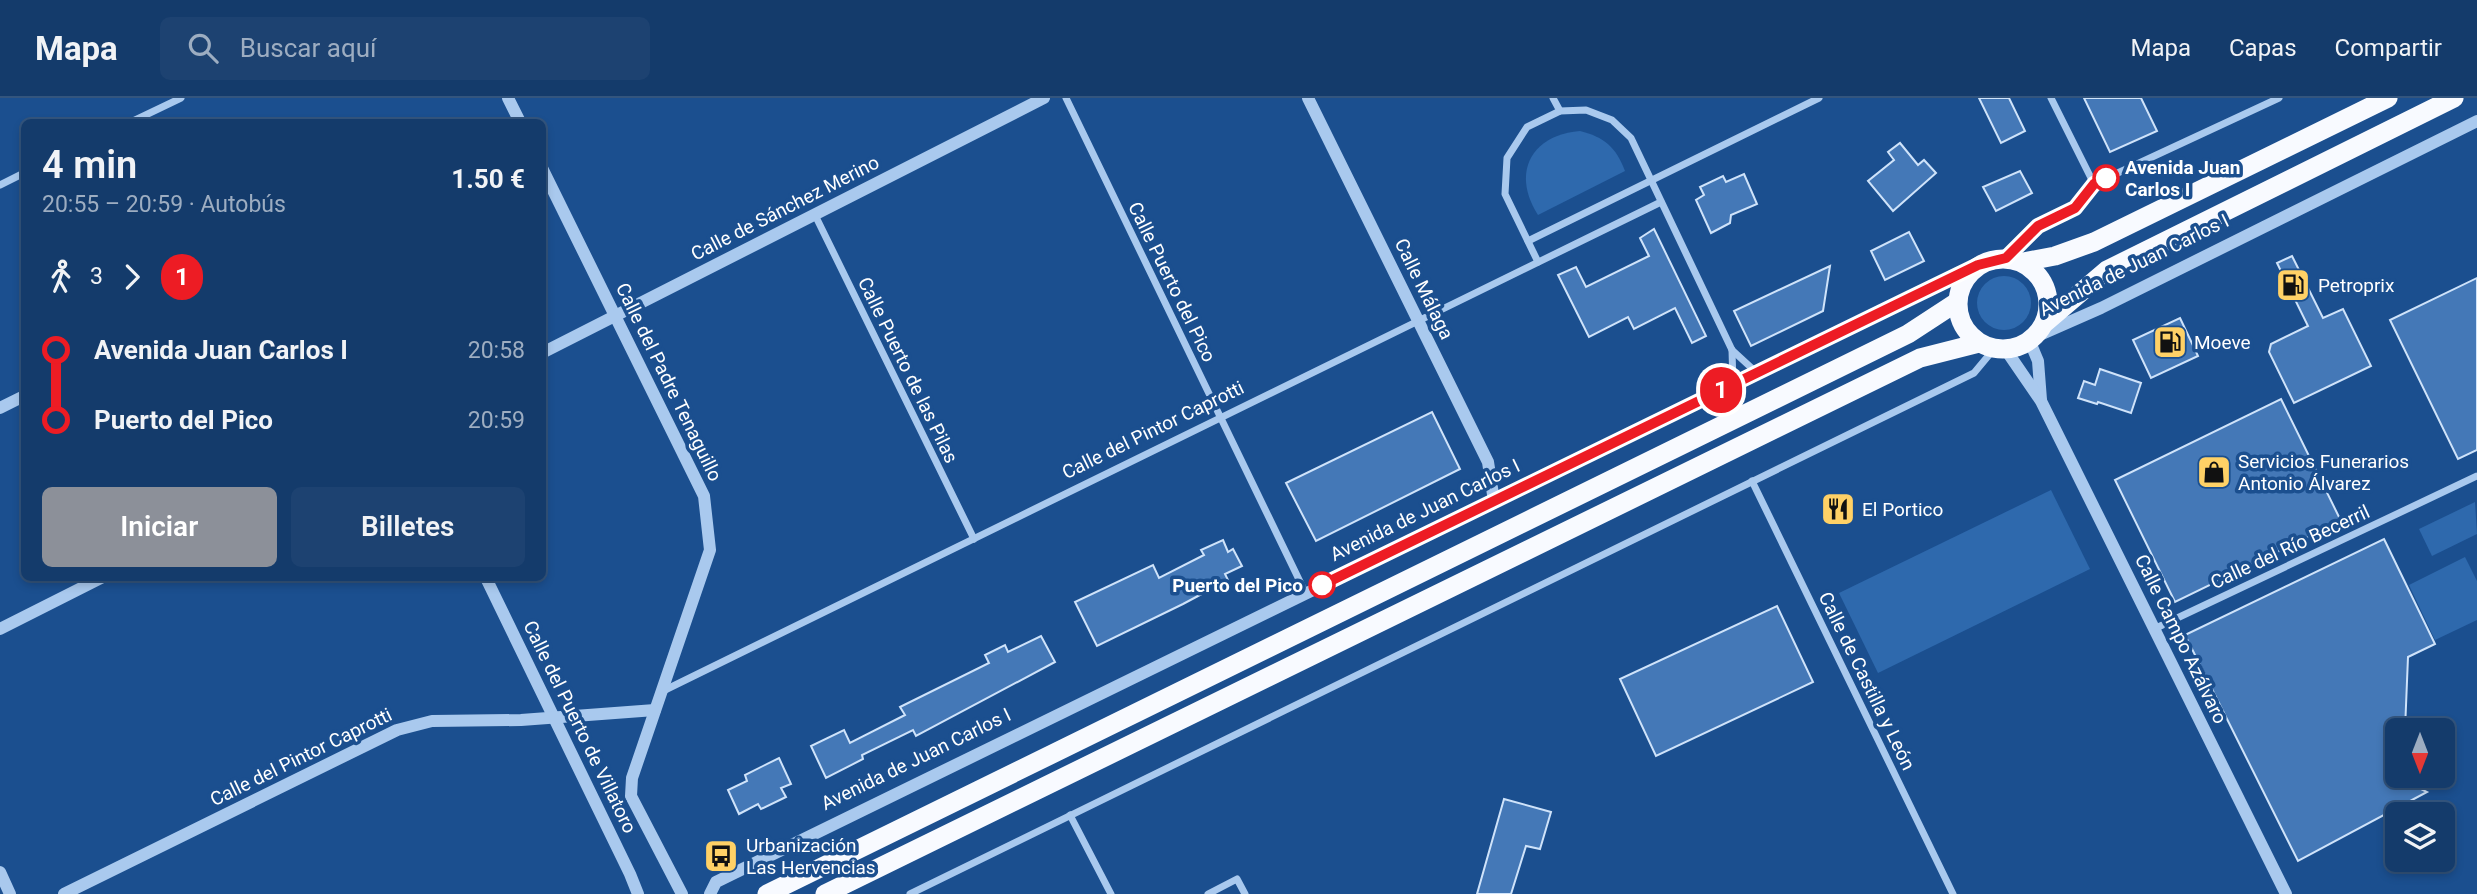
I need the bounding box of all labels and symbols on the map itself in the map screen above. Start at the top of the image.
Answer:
street label: Calle de Sánchez Merino [687,151,883,265]
place label: Avenida Juan Carlos I [2125,156,2240,201]
marker: Avenida Juan Carlos I [2093,165,2119,191]
street label: Calle Puerto del Pico [1123,198,1221,366]
street label: Avenida de Juan Carlos I [2035,209,2233,321]
street label: Calle Málaga [1390,235,1458,343]
fuel station icon: Petroprix [2274,266,2312,304]
street label: Calle Puerto de las Pilas [853,273,963,467]
place label: Petroprix [2318,274,2395,297]
street label: Calle del Padre Tenaguillo [611,279,727,485]
fuel station icon: Moeve [2151,323,2189,361]
place label: Moeve [2194,331,2251,354]
line badge: 1 [1698,367,1744,413]
street label: Calle del Pintor Caprotti [1058,376,1248,484]
place label: Servicios Funerarios Antonio Álvarez [2238,450,2409,495]
shop icon: Servicios Funerarios Antonio Álvarez [2195,453,2233,491]
street label: Avenida de Juan Carlos I [1326,454,1524,566]
restaurant icon: El Portico [1819,490,1857,528]
place label: El Portico [1862,498,1943,521]
street label: Calle del Río Becerril [2207,500,2373,594]
street label: Calle Campo Azálvaro [2130,551,2232,727]
marker: Puerto del Pico [1309,572,1335,598]
place label: Puerto del Pico [1172,574,1303,597]
street label: Calle de Castilla y León [1814,588,1920,774]
street label: Calle del Puerto de Villatoro [518,617,642,837]
street label: Calle del Pintor Caprotti [206,703,396,811]
street label: Avenida de Juan Carlos I [817,703,1015,815]
north arrow [2385,718,2455,788]
place label: Urbanización Las Hervencias [746,834,876,879]
bus stop icon: Urbanización Las Hervencias [702,837,740,875]

